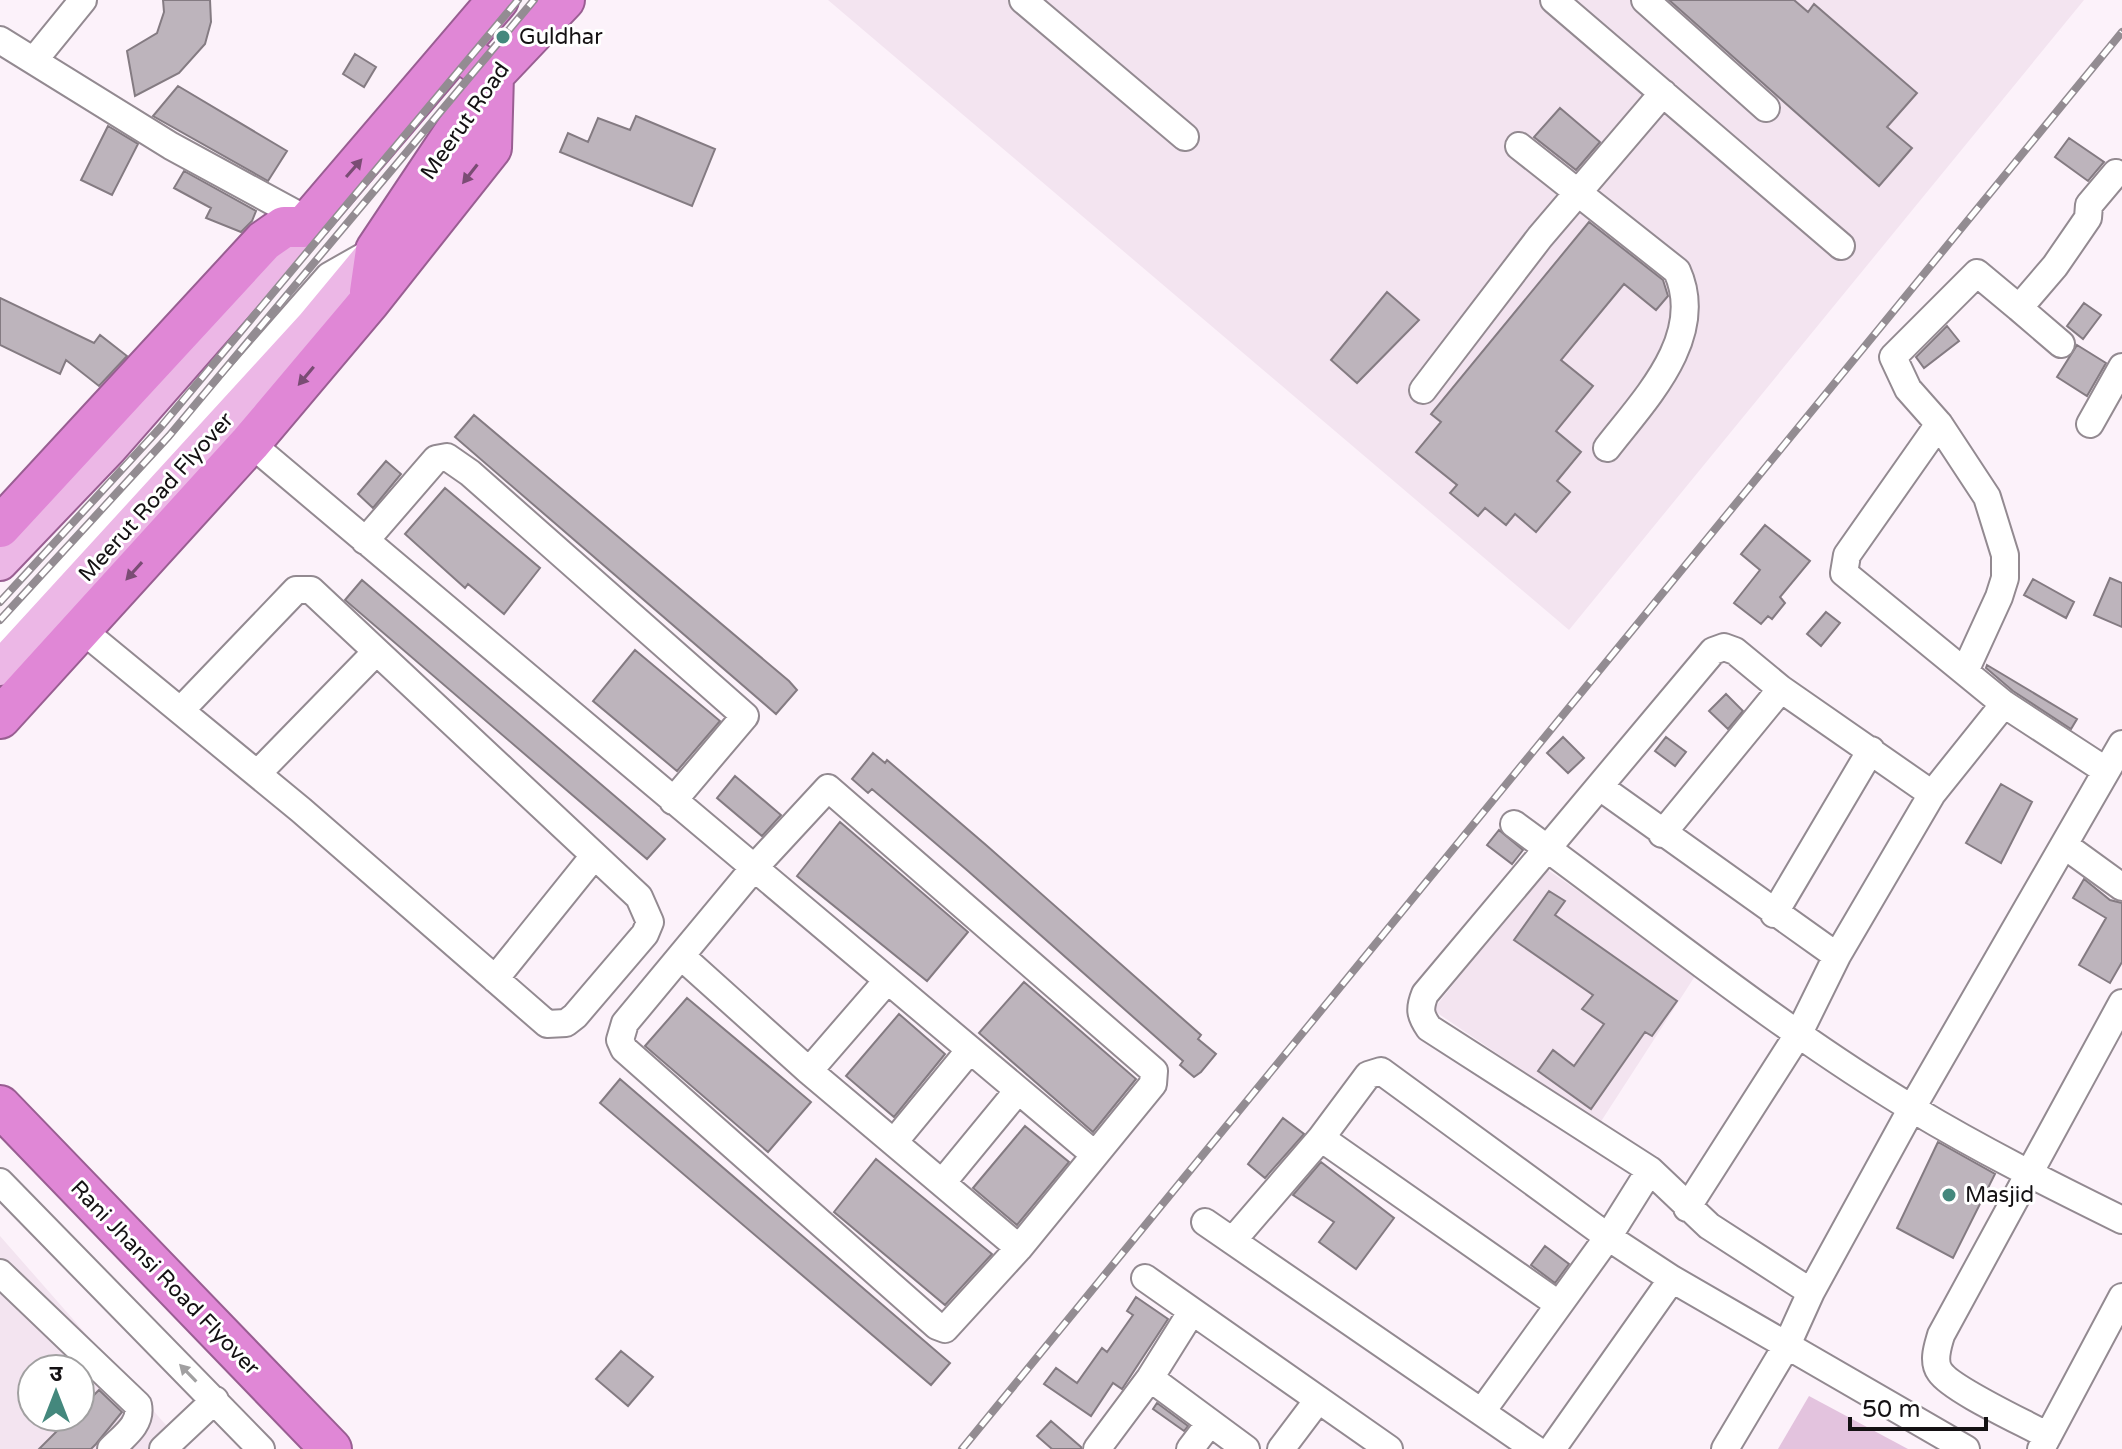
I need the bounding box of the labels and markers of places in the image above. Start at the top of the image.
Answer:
place label: Guldhar [519,24,603,50]
marker: Guldhar [494,28,512,46]
place label: Masjid [1965,1182,2034,1208]
marker: Masjid [1940,1186,1958,1204]

